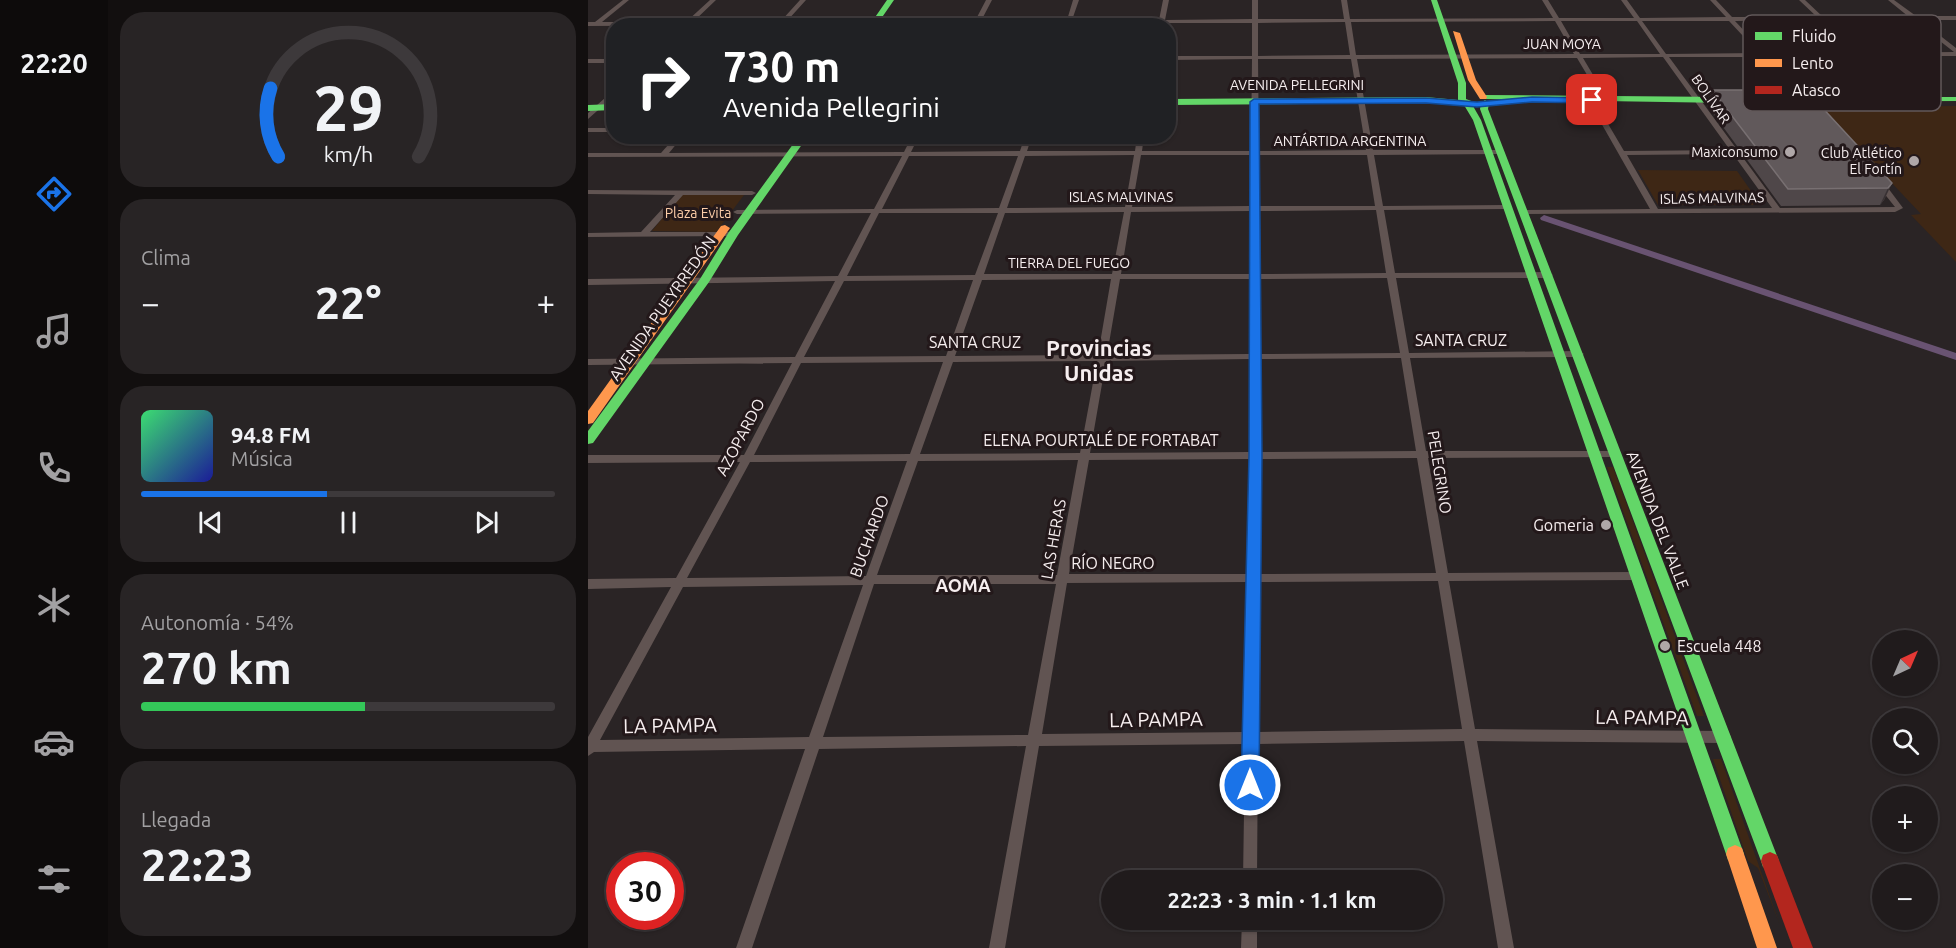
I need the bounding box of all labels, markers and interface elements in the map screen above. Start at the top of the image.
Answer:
legend [1743,15,1941,111]
text: Fluido [1792,27,1836,45]
street label: JUAN MOYA [1523,36,1601,52]
icon: right [624,42,702,120]
text: 730 m [723,43,840,90]
text: 22:20 [20,48,88,78]
text: Lento [1792,54,1834,72]
street label: BOLÍVAR [1688,71,1735,127]
text: 29 [313,73,383,143]
pin [1566,74,1617,125]
street label: AVENIDA PELLEGRINI [1230,77,1364,93]
text: Atasco [1792,81,1841,99]
icon: arrive [1575,83,1608,116]
text: Avenida Pellegrini [723,92,940,122]
street label: ANTÁRTIDA ARGENTINA [1274,132,1426,149]
text: km/h [323,142,373,166]
place label: Maxiconsumo [1691,144,1778,160]
marker: Maxiconsumo [1783,145,1797,159]
place label: Club Atlético El Fortín [1821,145,1902,177]
marker: Club Atlético El Fortín [1907,154,1921,168]
icon: directions [33,173,75,215]
street label: ISLAS MALVINAS [1069,189,1173,205]
street label: ISLAS MALVINAS [1660,189,1764,207]
park label: Plaza Evita [665,205,731,221]
street label: AVENIDA PUEYRREDÓN [604,232,719,384]
text: Clima [141,246,191,269]
street label: TIERRA DEL FUEGO [1008,255,1130,271]
text: 22° [315,277,381,328]
text: − [141,284,160,321]
text: + [536,284,555,321]
icon: music [33,310,75,352]
street label: SANTA CRUZ [1415,331,1507,349]
street label: SANTA CRUZ [929,333,1021,351]
district label: Provincias Unidas [1046,335,1152,385]
street label: AZOPARDO [712,395,768,479]
text: 94.8 FM [231,422,311,447]
street label: ELENA POURTALÉ DE FORTABAT [983,429,1219,449]
street label: PELEGRINO [1425,429,1455,515]
icon: phone [33,447,75,489]
text: Música [231,447,293,470]
street label: AVENIDA DEL VALLE [1623,448,1693,592]
street label: BUCHARDO [846,492,892,580]
street label: LAS HERAS [1037,498,1069,580]
icon: previous [194,506,227,539]
icon: pause [332,506,365,539]
icon: next [470,506,503,539]
place label: Gomeria [1533,516,1594,534]
marker: Gomeria [1599,518,1613,532]
street label: RÍO NEGRO [1071,552,1155,572]
district label: AOMA [935,575,991,595]
icon: climate [33,584,75,626]
text: Autonomía · 54% [141,611,294,634]
north arrow [1872,630,1938,696]
map controls [1872,630,1938,930]
place label: Escuela 448 [1677,637,1762,655]
marker: Escuela 448 [1658,639,1672,653]
text: 270 km [141,642,292,693]
street label: LA PAMPA [1595,705,1689,729]
street label: LA PAMPA [1109,707,1203,731]
button: search [1872,708,1938,774]
street label: LA PAMPA [623,713,717,737]
icon: car [33,721,75,763]
position arrow [1218,753,1282,817]
button: + [1872,786,1938,852]
text: Llegada [141,808,211,831]
text: 22:23 [141,839,254,890]
speed limit sign: 30 [606,852,684,930]
icon: filters [33,858,75,900]
button: − [1872,864,1938,930]
text: 22:23 · 3 min · 1.1 km [1167,887,1377,912]

